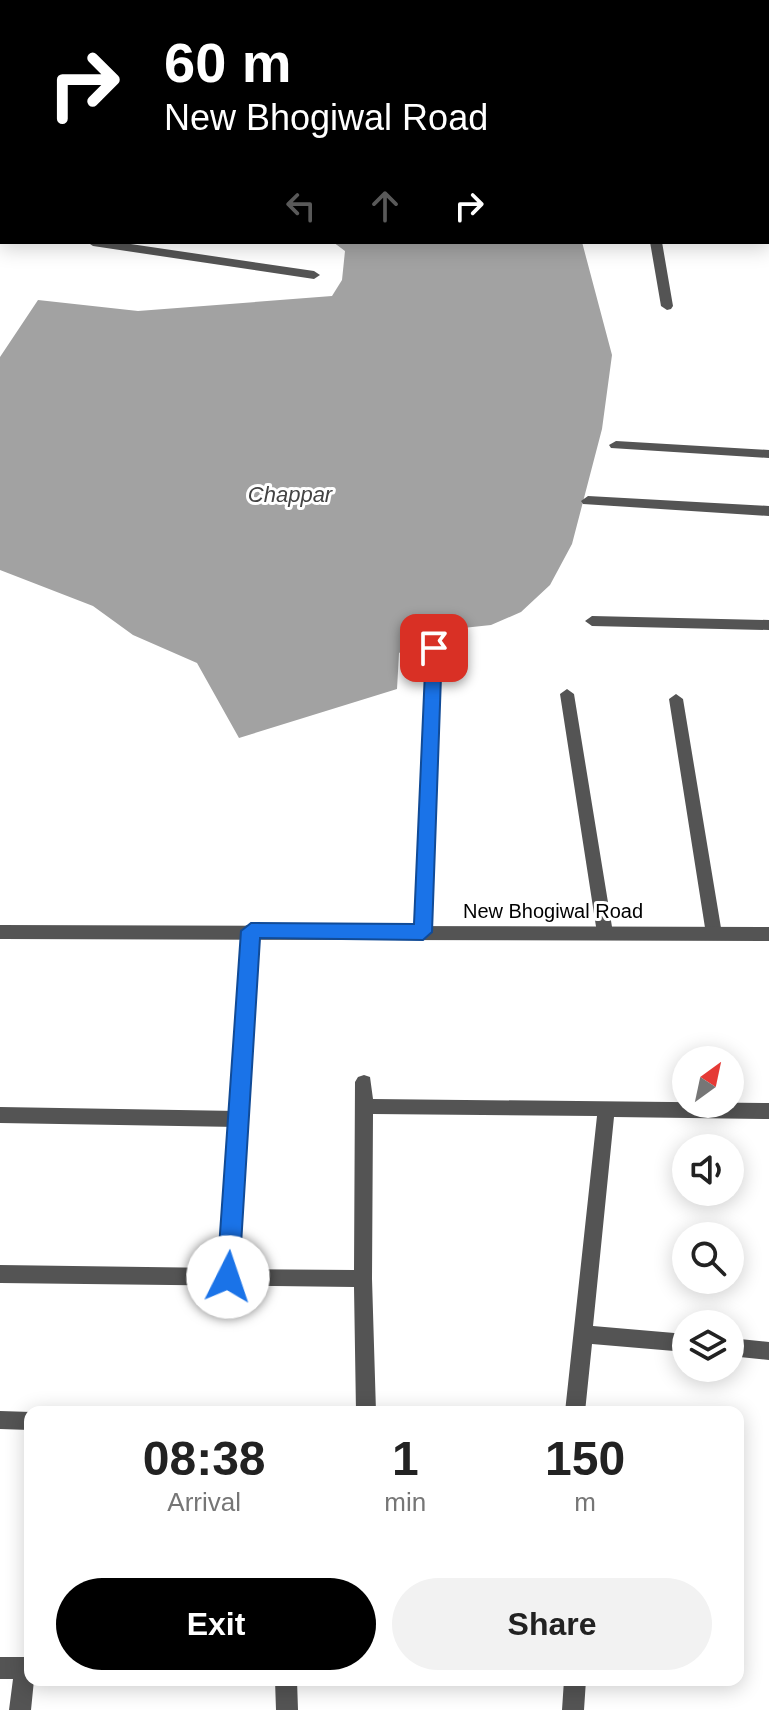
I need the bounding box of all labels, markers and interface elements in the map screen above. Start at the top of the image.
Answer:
text: 60 m [164,31,292,94]
icon: right [32,32,136,136]
text: New Bhogiwal Road [164,97,488,138]
icon: left [279,184,323,228]
icon: ahead [363,184,407,228]
icon: right [447,184,491,228]
water label: Chappar [248,482,334,507]
pin [400,614,468,682]
icon: arrive [412,626,456,670]
street label: New Bhogiwal Road [463,900,643,922]
north arrow [672,1046,744,1118]
map controls [672,1046,744,1382]
button: sound [672,1134,744,1206]
button: search [672,1222,744,1294]
position arrow [186,1235,270,1319]
button: layers [672,1310,744,1382]
text: 08:38 [143,1432,266,1485]
text: 1 [392,1432,419,1485]
text: 150 [545,1432,625,1485]
text: Arrival [167,1487,241,1517]
text: min [384,1487,426,1517]
text: m [574,1487,596,1517]
button: Exit [56,1578,376,1670]
button: Share [392,1578,712,1670]

